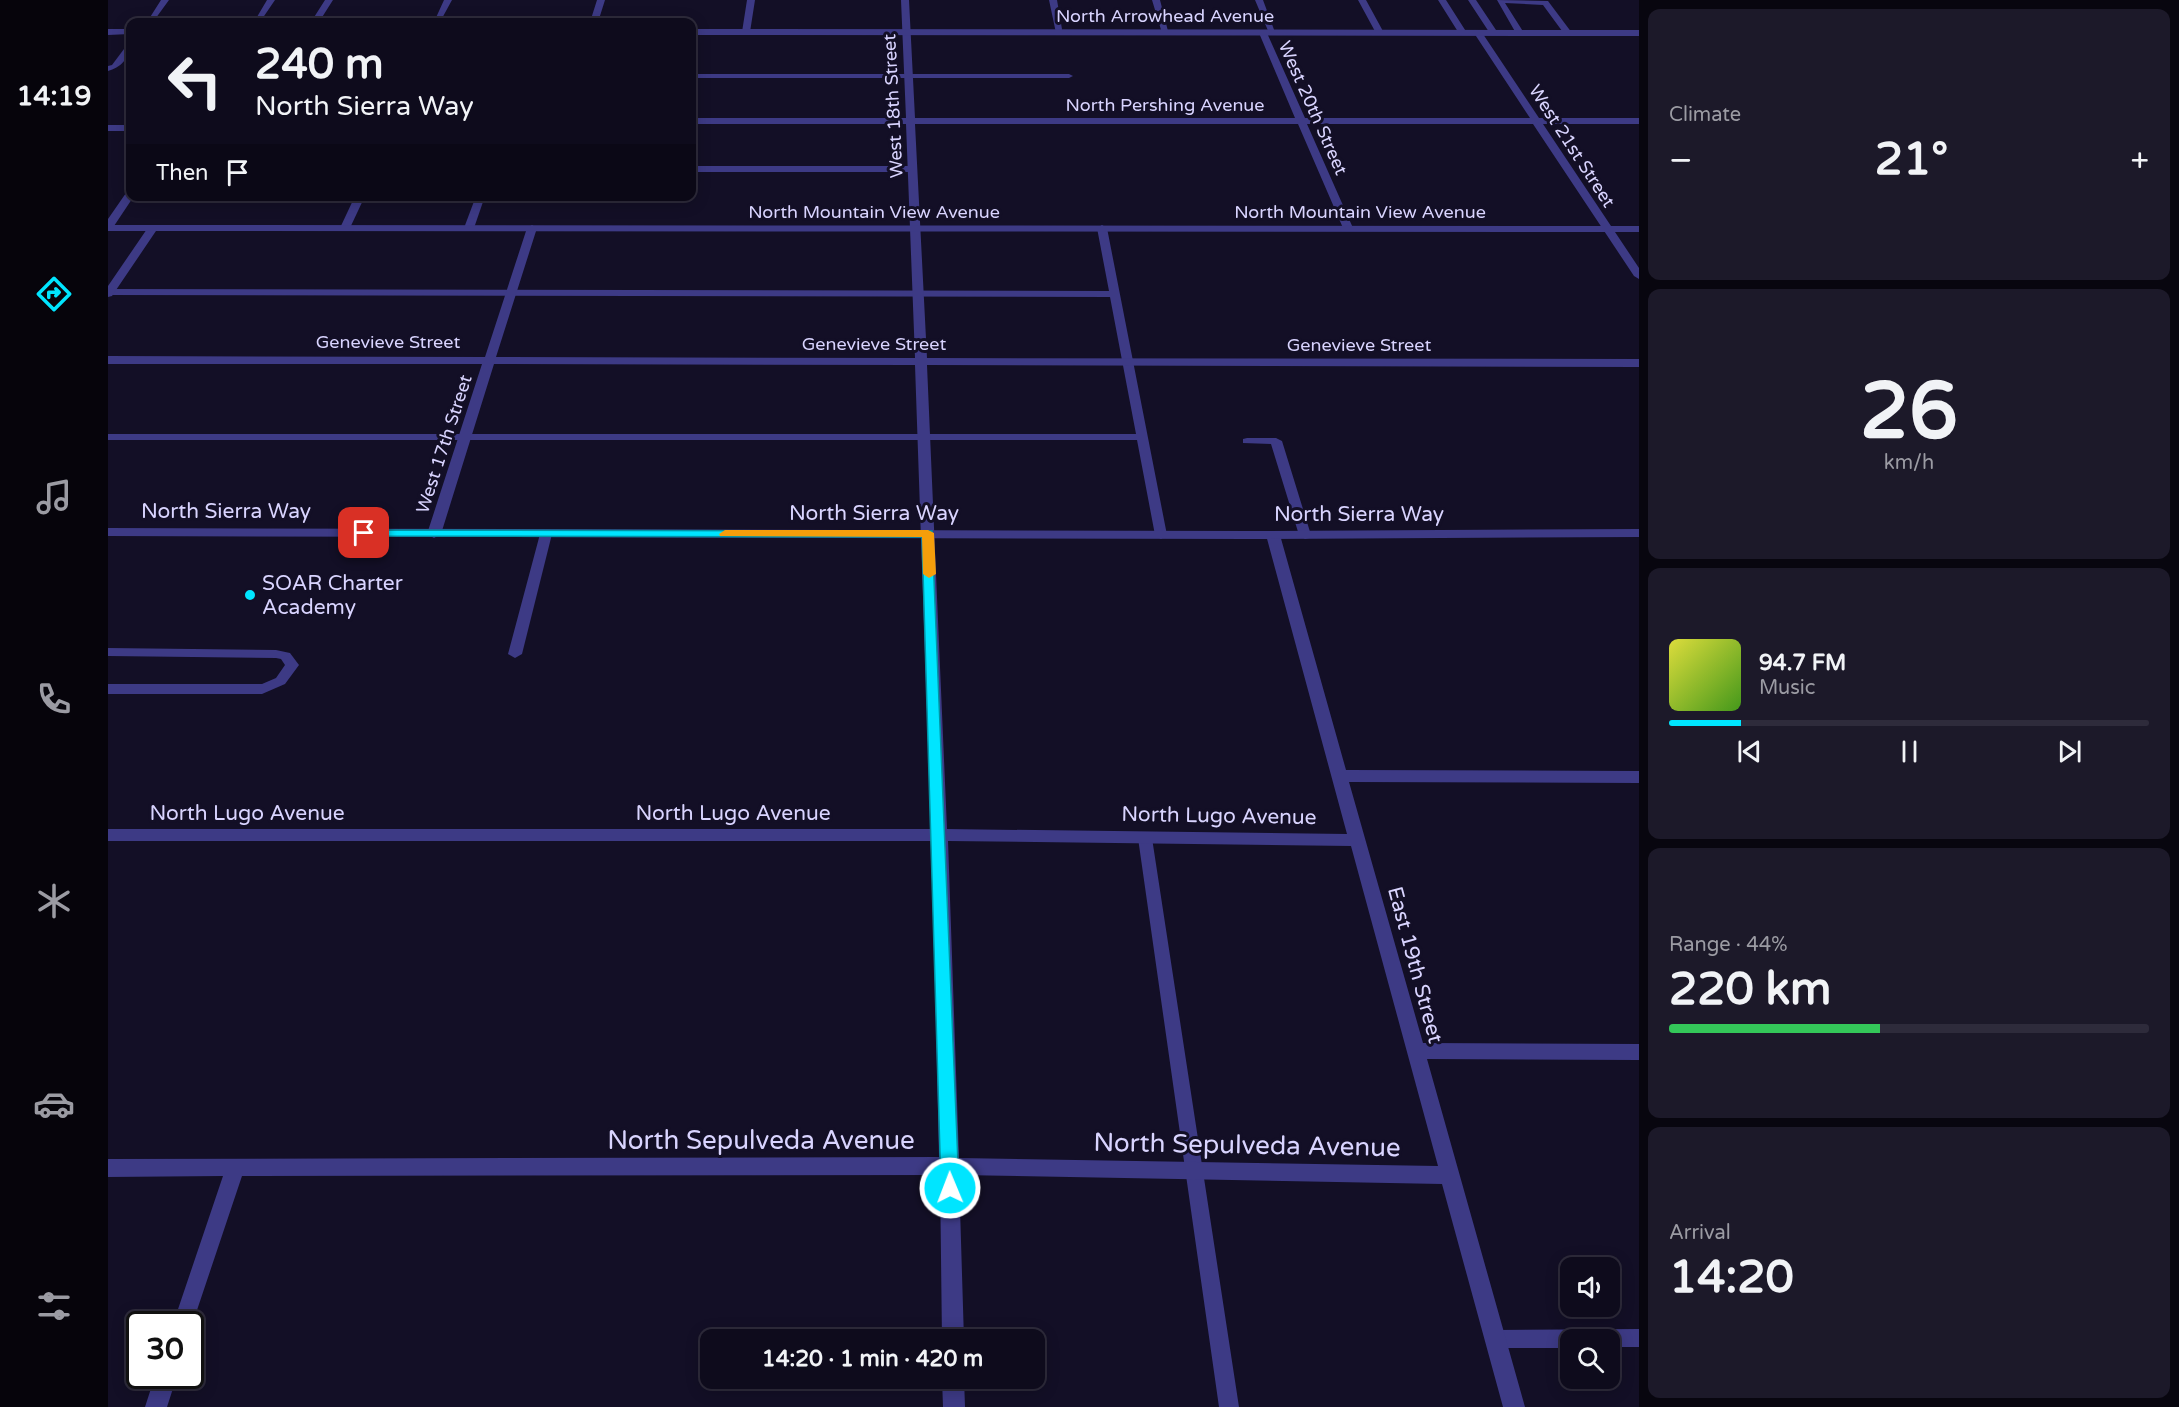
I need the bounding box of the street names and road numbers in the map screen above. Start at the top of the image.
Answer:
street label: North Arrowhead Avenue [1056,5,1274,27]
street label: West 18th Street [878,33,908,179]
street label: West 20th Street [1274,38,1352,178]
street label: West 21st Street [1524,81,1620,212]
street label: North Pershing Avenue [1066,94,1265,116]
street label: North Mountain View Avenue [748,201,1000,223]
street label: North Mountain View Avenue [1234,201,1486,223]
street label: Genevieve Street [316,331,460,353]
street label: Genevieve Street [802,333,946,355]
street label: Genevieve Street [1287,334,1431,356]
street label: West 17th Street [411,372,477,516]
street label: North Sierra Way [141,499,311,524]
street label: North Sierra Way [789,501,959,526]
street label: North Sierra Way [1274,502,1444,527]
street label: North Lugo Avenue [149,801,345,826]
street label: North Lugo Avenue [635,801,831,826]
street label: North Lugo Avenue [1121,802,1317,830]
street label: East 19th Street [1382,884,1448,1046]
street label: North Sepulveda Avenue [607,1125,915,1156]
street label: North Sepulveda Avenue [1093,1127,1401,1163]

